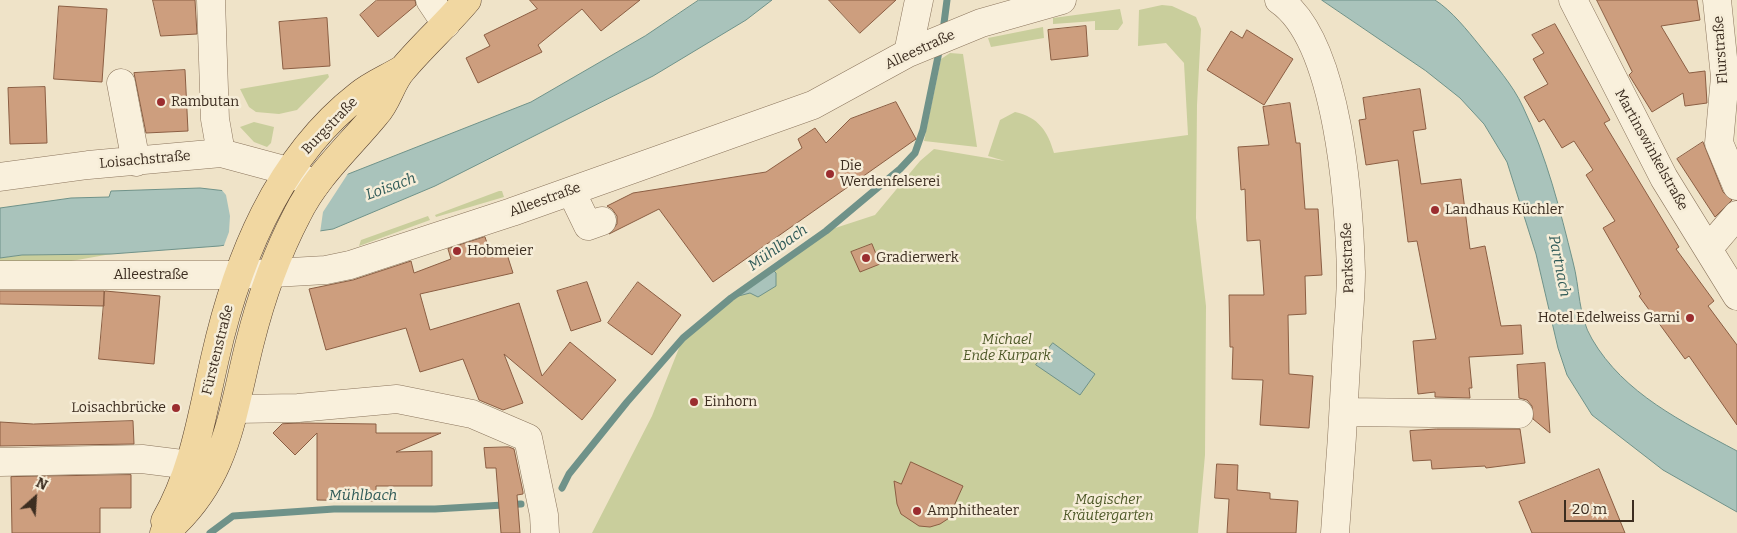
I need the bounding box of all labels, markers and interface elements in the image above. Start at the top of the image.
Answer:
street label: Flurstraße [1710,15,1732,85]
street label: Alleestraße [883,27,957,73]
street label: Martinswinkelstraße [1611,87,1691,213]
place label: Rambutan [171,94,239,110]
street label: Burgstraße [299,94,361,158]
marker: Rambutan [155,96,167,108]
street label: Loisachstraße [99,148,191,172]
place label: Die Werdenfelserei [840,158,940,190]
marker: Die Werdenfelserei [824,168,836,180]
water label: Loisach [363,170,419,204]
street label: Alleestraße [507,179,583,221]
place label: Landhaus Küchler [1445,202,1564,218]
marker: Landhaus Küchler [1429,204,1441,216]
water label: Mühlbach [745,221,811,275]
street label: Parkstraße [1338,222,1358,294]
water label: Partnach [1544,234,1574,298]
place label: Hobmeier [467,243,533,259]
marker: Hobmeier [451,245,463,257]
place label: Gradierwerk [876,250,959,266]
marker: Gradierwerk [860,252,872,264]
street label: Alleestraße [114,267,188,283]
street label: Fürstenstraße [199,303,237,397]
place label: Hotel Edelweiss Garni [1538,310,1680,326]
marker: Hotel Edelweiss Garni [1684,312,1696,324]
park label: Michael Ende Kurpark [963,332,1051,364]
place label: Einhorn [704,394,757,410]
marker: Einhorn [688,396,700,408]
place label: Loisachbrücke [71,400,166,416]
marker: Loisachbrücke [170,402,182,414]
north arrow [10,473,60,523]
text: N [33,474,50,494]
water label: Mühlbach [329,487,397,505]
scale bar [1567,490,1637,522]
park label: Magischer Kräutergarten [1063,492,1153,524]
text: 20 m [1572,500,1607,518]
place label: Amphitheater [927,503,1019,519]
marker: Amphitheater [911,505,923,517]

